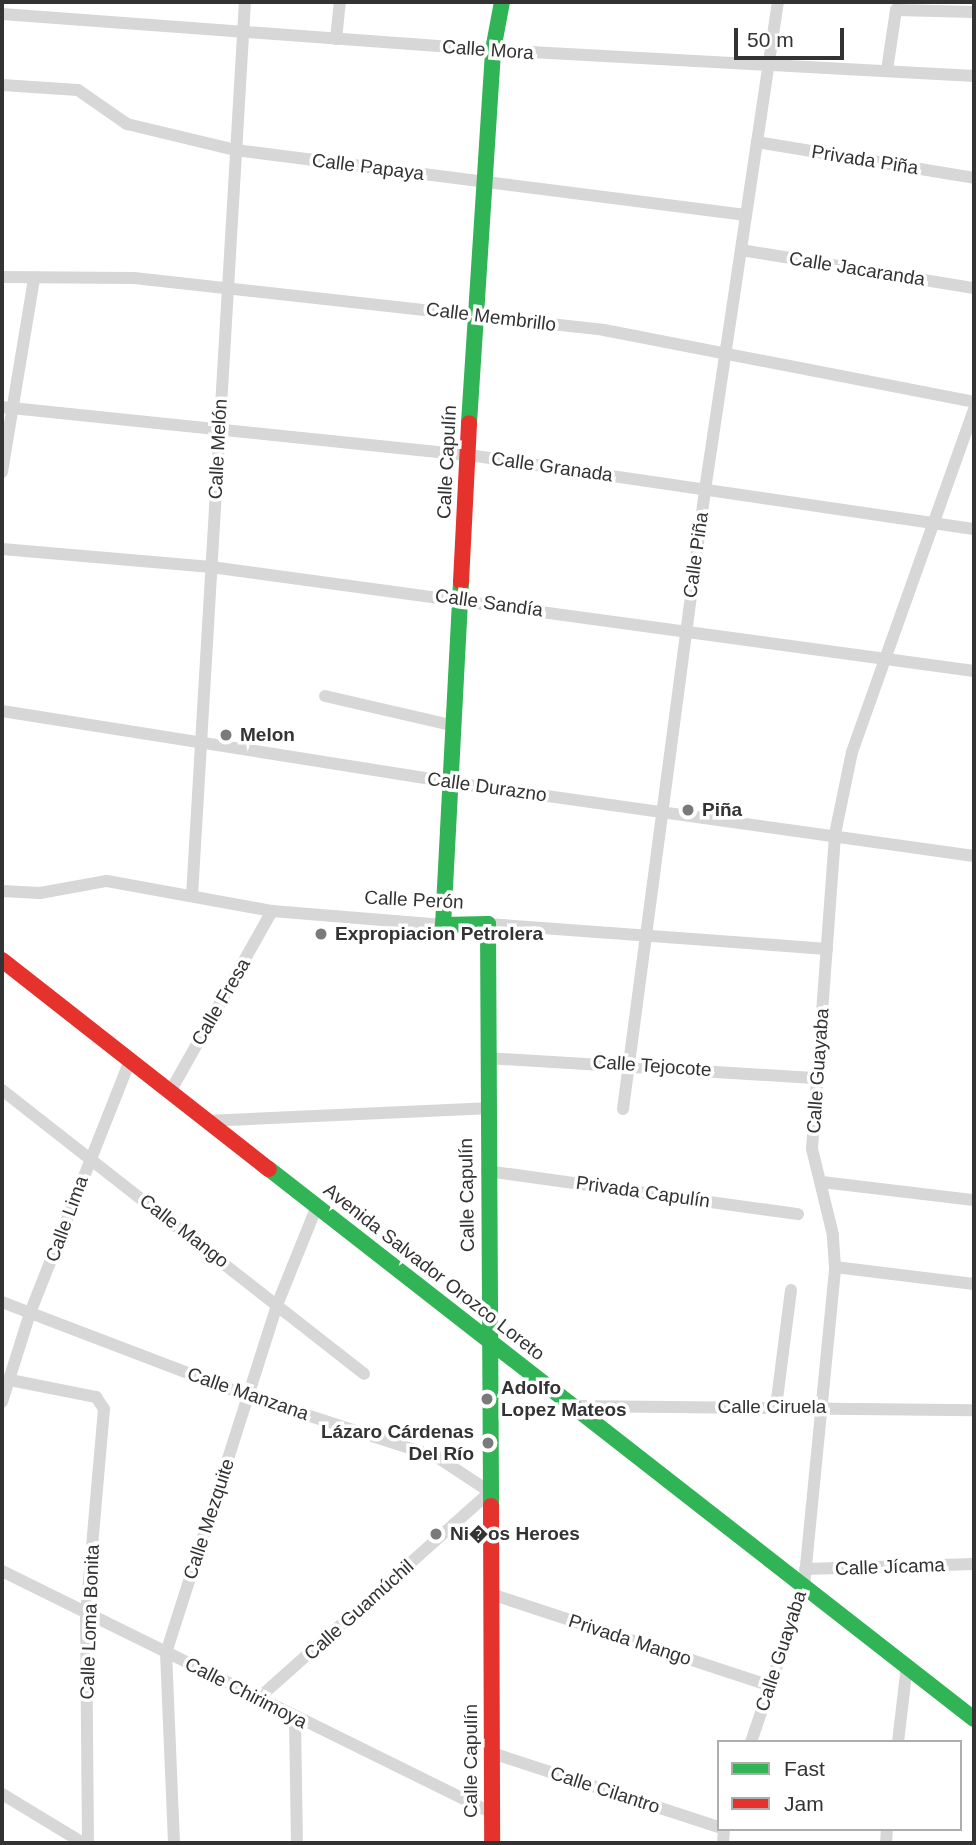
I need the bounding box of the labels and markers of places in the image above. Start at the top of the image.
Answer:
place label: Melon [240,724,295,746]
marker: Melon [218,727,234,743]
place label: Piña [702,799,742,821]
marker: Piña [680,802,696,818]
place label: Expropiacion Petrolera [335,923,543,945]
marker: Expropiacion Petrolera [313,926,329,942]
place label: Adolfo Lopez Mateos [501,1377,627,1421]
marker: Adolfo Lopez Mateos [479,1391,495,1407]
place label: Lázaro Cárdenas Del Río [321,1421,474,1465]
marker: Lázaro Cárdenas Del Río [480,1435,496,1451]
place label: Ni�os Heroes [450,1523,580,1545]
marker: Ni�os Heroes [428,1526,444,1542]

